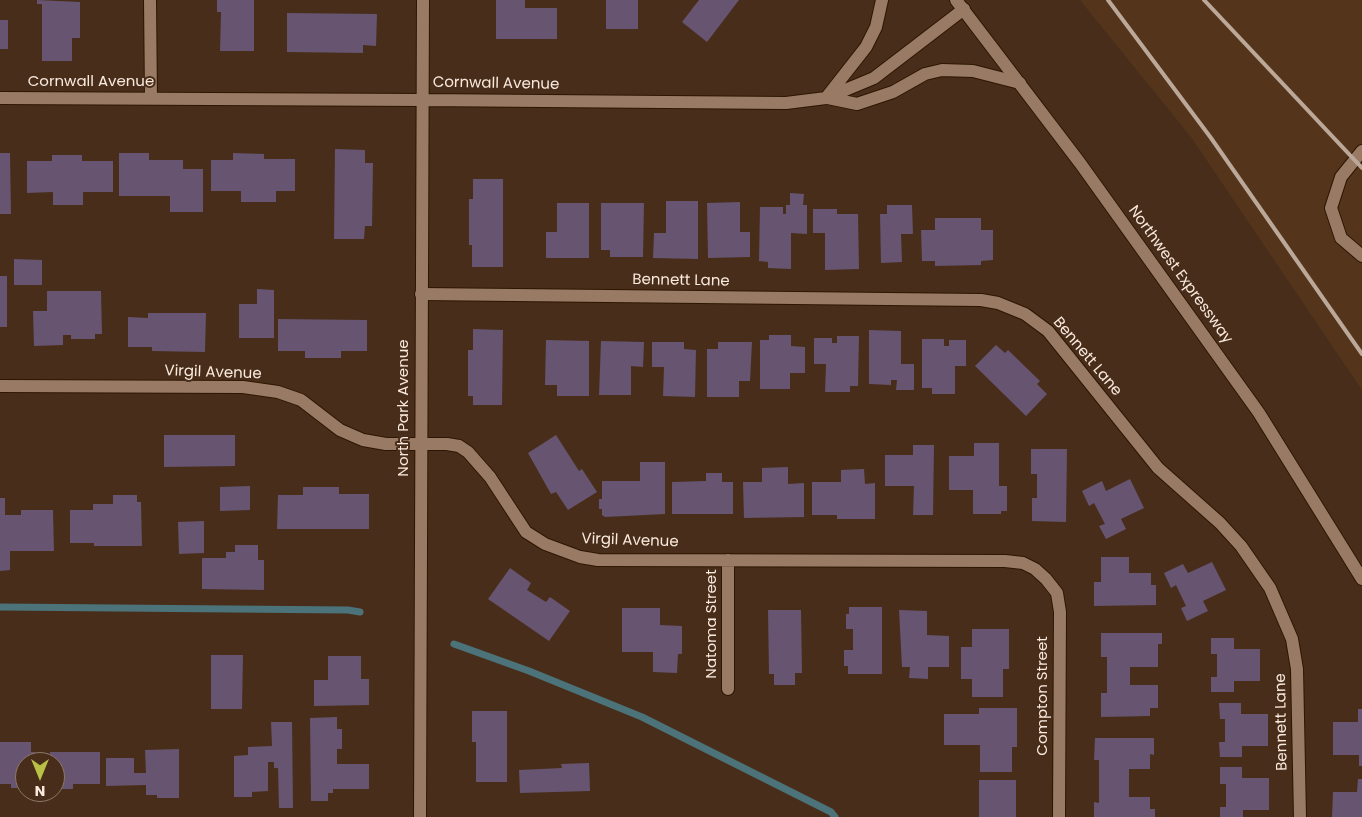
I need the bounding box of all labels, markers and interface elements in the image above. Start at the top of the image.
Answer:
street label: Cornwall Avenue [28,73,154,91]
street label: Cornwall Avenue [433,74,559,94]
street label: Northwest Expressway [1124,202,1236,348]
street label: Bennett Lane [632,271,730,291]
street label: Bennett Lane [1049,314,1125,400]
street label: North Park Avenue [395,339,413,477]
street label: Virgil Avenue [164,362,262,384]
street label: Virgil Avenue [581,530,679,552]
street label: Natoma Street [703,569,721,679]
street label: Compton Street [1034,636,1052,756]
street label: Bennett Lane [1272,673,1292,771]
north arrow [15,752,65,802]
text: N [35,781,45,801]

